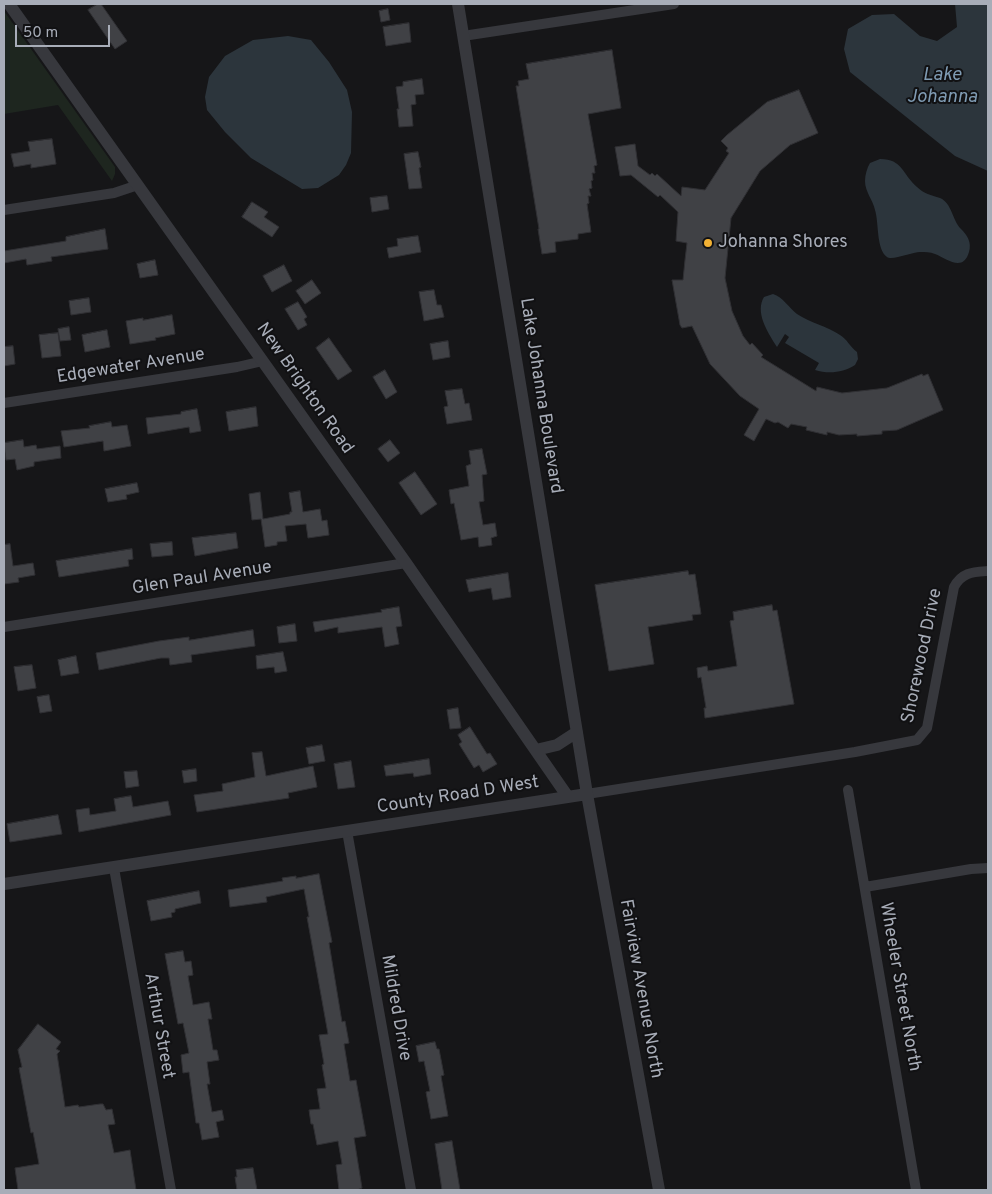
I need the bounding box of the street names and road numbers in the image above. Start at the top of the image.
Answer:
street label: Lake Johanna Boulevard [514,297,566,495]
street label: New Brighton Road [251,319,357,459]
street label: Edgewater Avenue [55,345,207,389]
street label: Glen Paul Avenue [131,557,273,601]
street label: Shorewood Drive [898,586,948,726]
street label: County Road D West [375,773,541,819]
street label: Fairview Avenue North [614,898,666,1080]
street label: Wheeler Street North [873,901,925,1073]
street label: Mildred Drive [375,953,415,1063]
street label: Arthur Street [138,971,178,1081]

